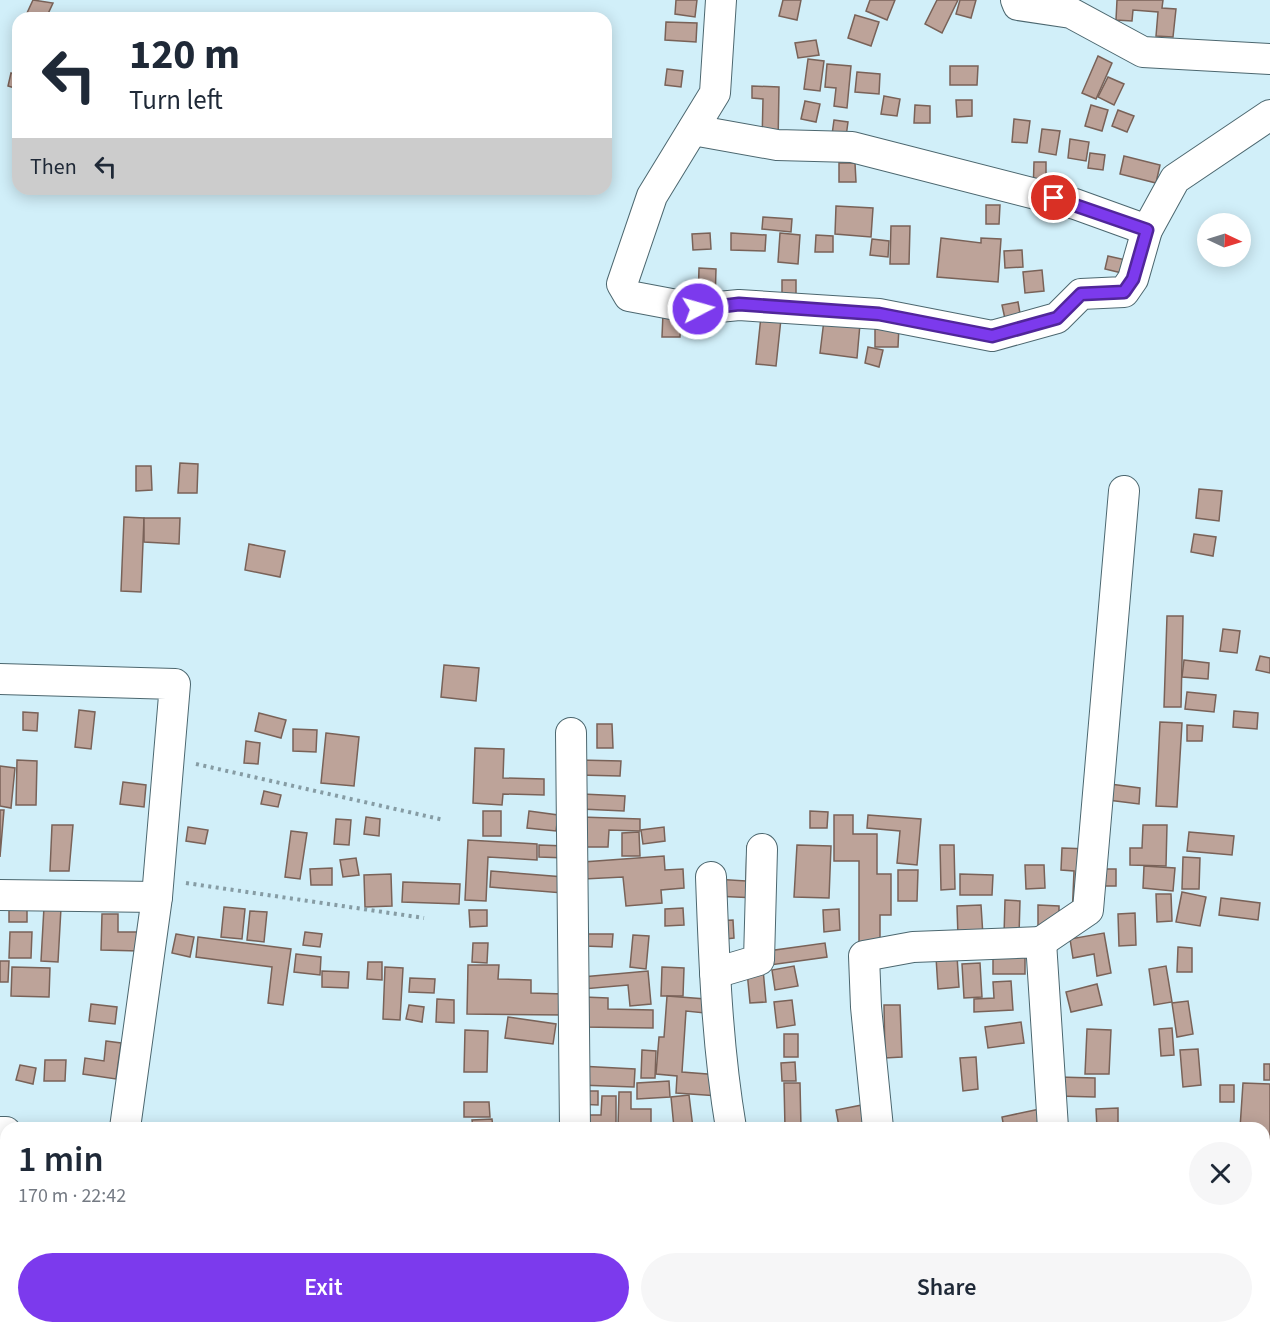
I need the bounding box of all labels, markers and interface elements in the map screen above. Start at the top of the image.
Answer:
text: 120 m [129,25,240,85]
icon: left [30,36,108,114]
text: Turn left [129,81,223,120]
icon: left [89,150,122,183]
text: Then [30,151,77,183]
pin [1028,172,1079,223]
icon: arrive [1037,181,1070,214]
north arrow [1197,213,1251,267]
map controls [1197,213,1251,267]
position arrow [666,277,730,341]
text: 1 min [18,1134,104,1185]
button: close [1189,1142,1252,1205]
text: 170 m · 22:42 [18,1182,126,1210]
button: Exit [18,1253,629,1322]
button: Share [641,1253,1252,1322]

